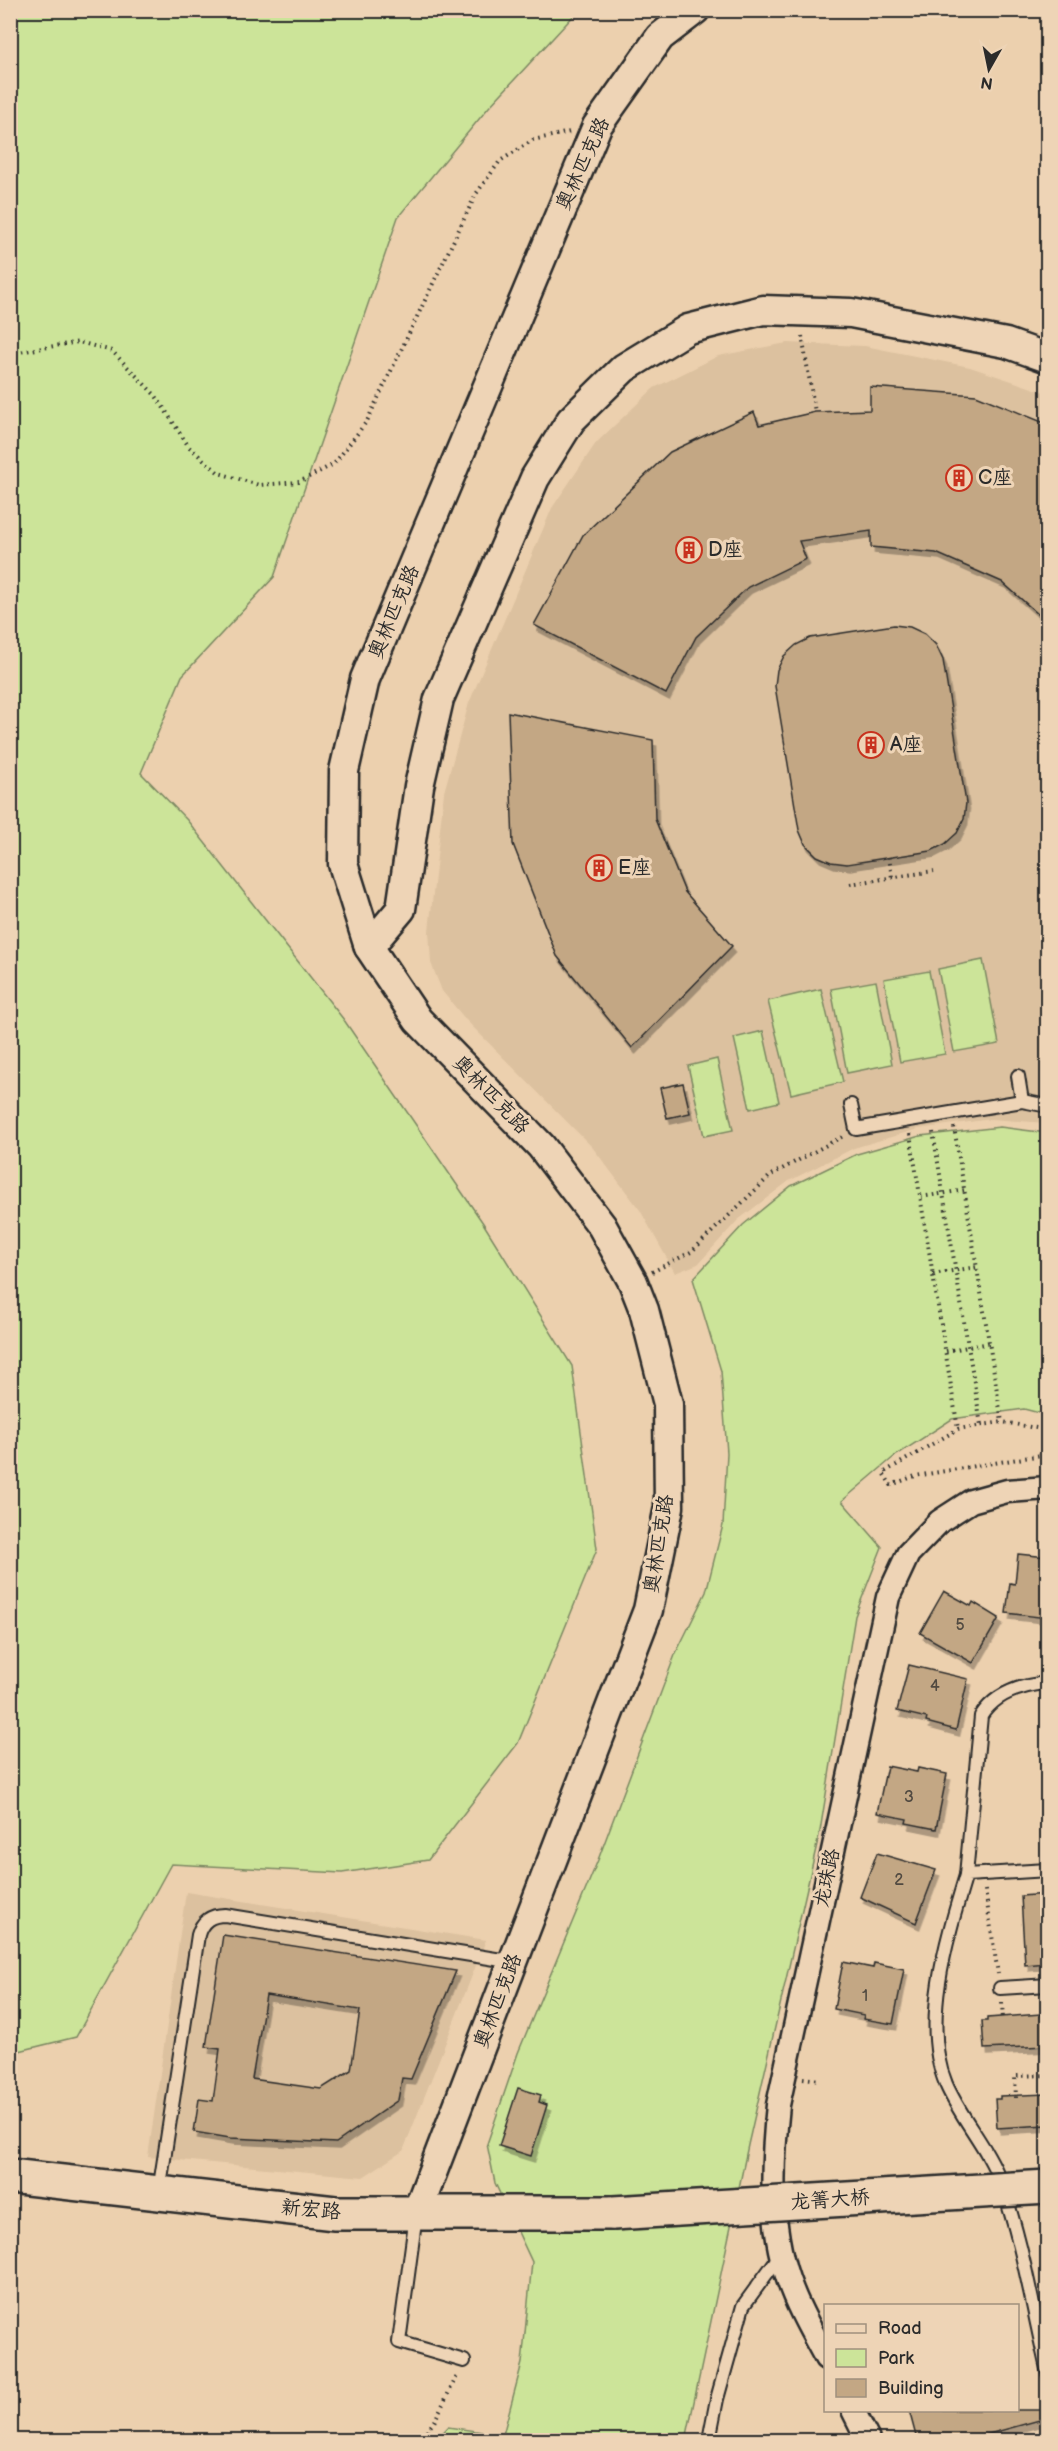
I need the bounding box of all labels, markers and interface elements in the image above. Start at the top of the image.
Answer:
north arrow [959,39,1019,99]
text: N [979,72,994,93]
street label: 奥林匹克路 [551,113,615,214]
building icon: C座 [944,463,974,493]
place label: C座 [978,466,1012,490]
building icon: D座 [674,535,704,565]
place label: D座 [708,538,743,562]
street label: 奥林匹克路 [363,560,425,663]
building icon: A座 [856,730,886,760]
place label: A座 [890,733,922,757]
building icon: E座 [584,853,614,883]
place label: E座 [618,856,651,880]
street label: 奥林匹克路 [448,1051,535,1140]
street label: 奥林匹克路 [639,1492,679,1595]
house number: 5 [955,1616,965,1635]
house number: 4 [930,1677,940,1696]
house number: 3 [904,1788,914,1807]
street label: 龙珠路 [809,1845,845,1910]
house number: 2 [894,1871,904,1890]
street label: 奥林匹克路 [469,1949,527,2052]
house number: 1 [862,1987,868,2006]
street label: 龙箐大桥 [789,2185,871,2215]
street label: 新宏路 [280,2195,343,2225]
legend [824,2304,1019,2412]
text: Road [878,2318,922,2339]
text: Park [878,2348,914,2369]
text: Building [878,2378,944,2399]

